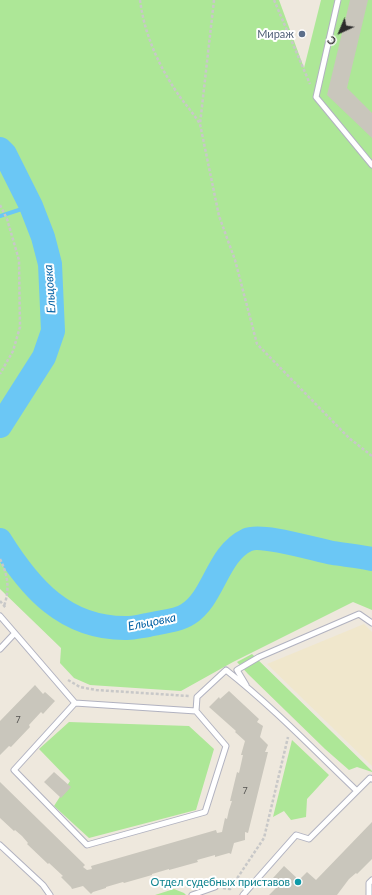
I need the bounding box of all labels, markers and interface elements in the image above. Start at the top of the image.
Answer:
north arrow [320,12,360,52]
place label: Мираж [257,27,294,41]
marker: Мираж [297,29,307,39]
text: С [324,34,338,48]
water label: Ельцовка [41,264,59,314]
water label: Ельцовка [127,610,177,634]
house number: 7 [15,715,21,725]
house number: 7 [242,786,248,796]
place label: Отдел судебных приставов [151,875,290,889]
marker: Отдел судебных приставов [293,877,303,887]

